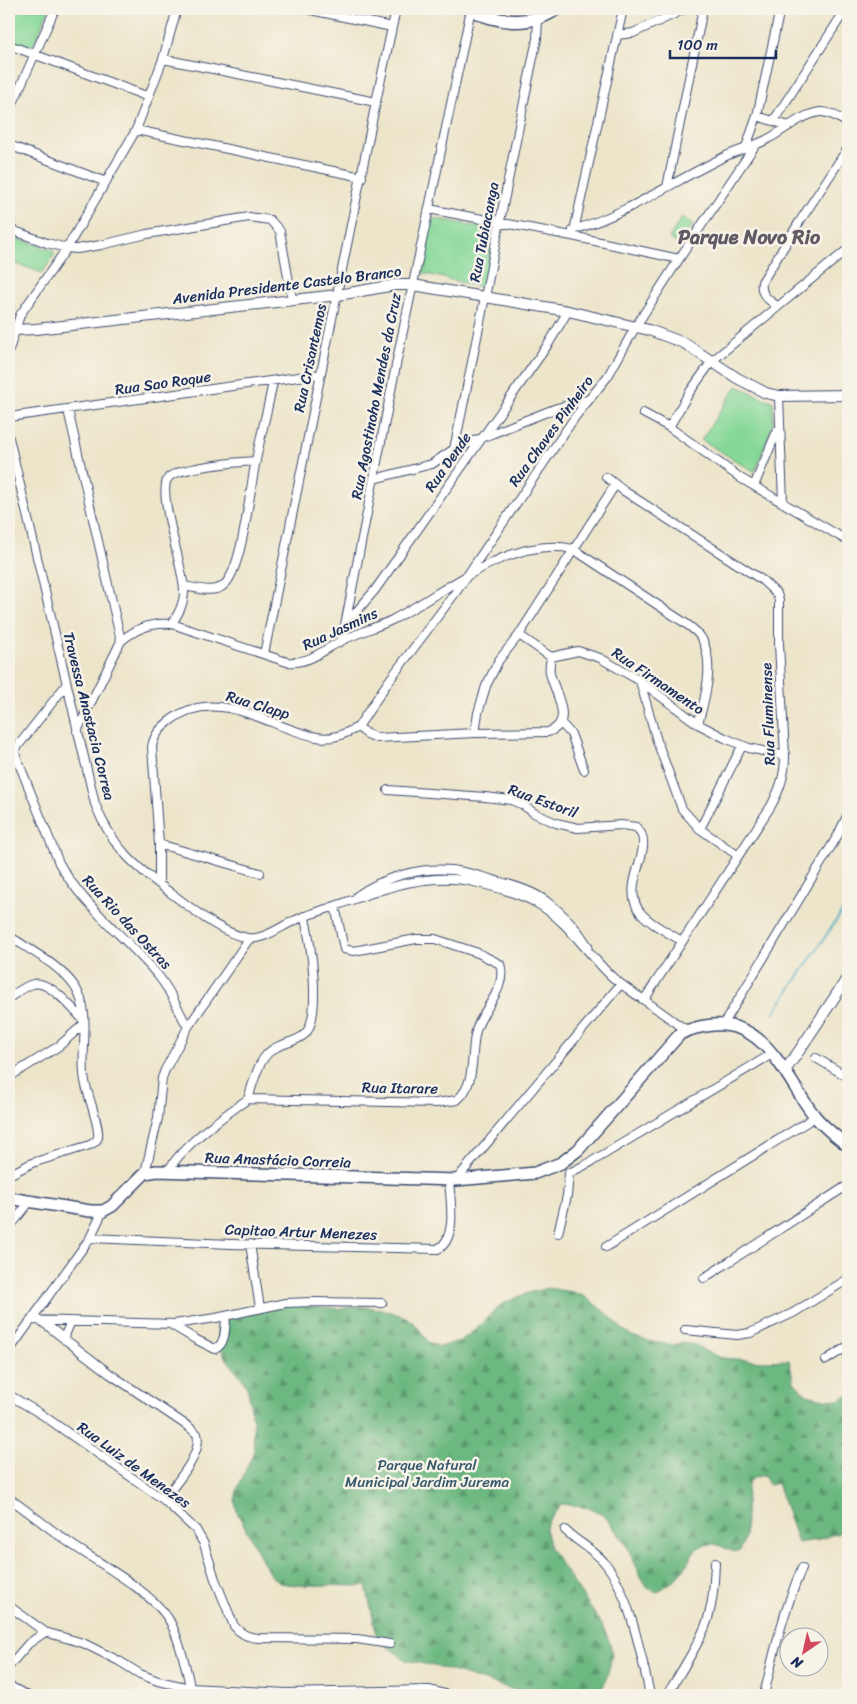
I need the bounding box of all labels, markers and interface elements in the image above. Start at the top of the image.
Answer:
scale bar [670,28,776,60]
text: 100 m [677,32,718,58]
street label: Rua Tubiacanga [462,179,507,284]
district label: Parque Novo Rio [678,220,821,255]
street label: Avenida Presidente Castelo Branco [170,258,403,312]
street label: Rua Agostinoho Mendes da Cruz [343,290,409,502]
street label: Rua Crisantemos [286,301,334,415]
street label: Rua Sao Roque [113,363,213,403]
street label: Rua Chaves Pinheiro [502,370,601,492]
street label: Rua Dende [418,426,478,498]
street label: Rua Jasmins [298,600,382,658]
street label: Travessa Anastacia Correa [56,629,123,803]
street label: Rua Firmamento [606,640,710,722]
street label: Rua Fluminense [753,662,783,766]
street label: Rua Clapp [223,683,293,727]
street label: Rua Estoril [505,776,582,826]
street label: Rua Rio das Ostras [76,869,179,976]
street label: Rua Itarare [362,1074,439,1102]
street label: Rua Anastácio Correia [205,1144,352,1176]
street label: Capitao Artur Menezes [224,1216,378,1248]
street label: Rua Luiz de Menezes [72,1415,196,1515]
park label: Parque Natural Municipal Jardim Jurema [345,1452,509,1495]
north arrow [780,1626,830,1676]
text: N [786,1649,809,1676]

